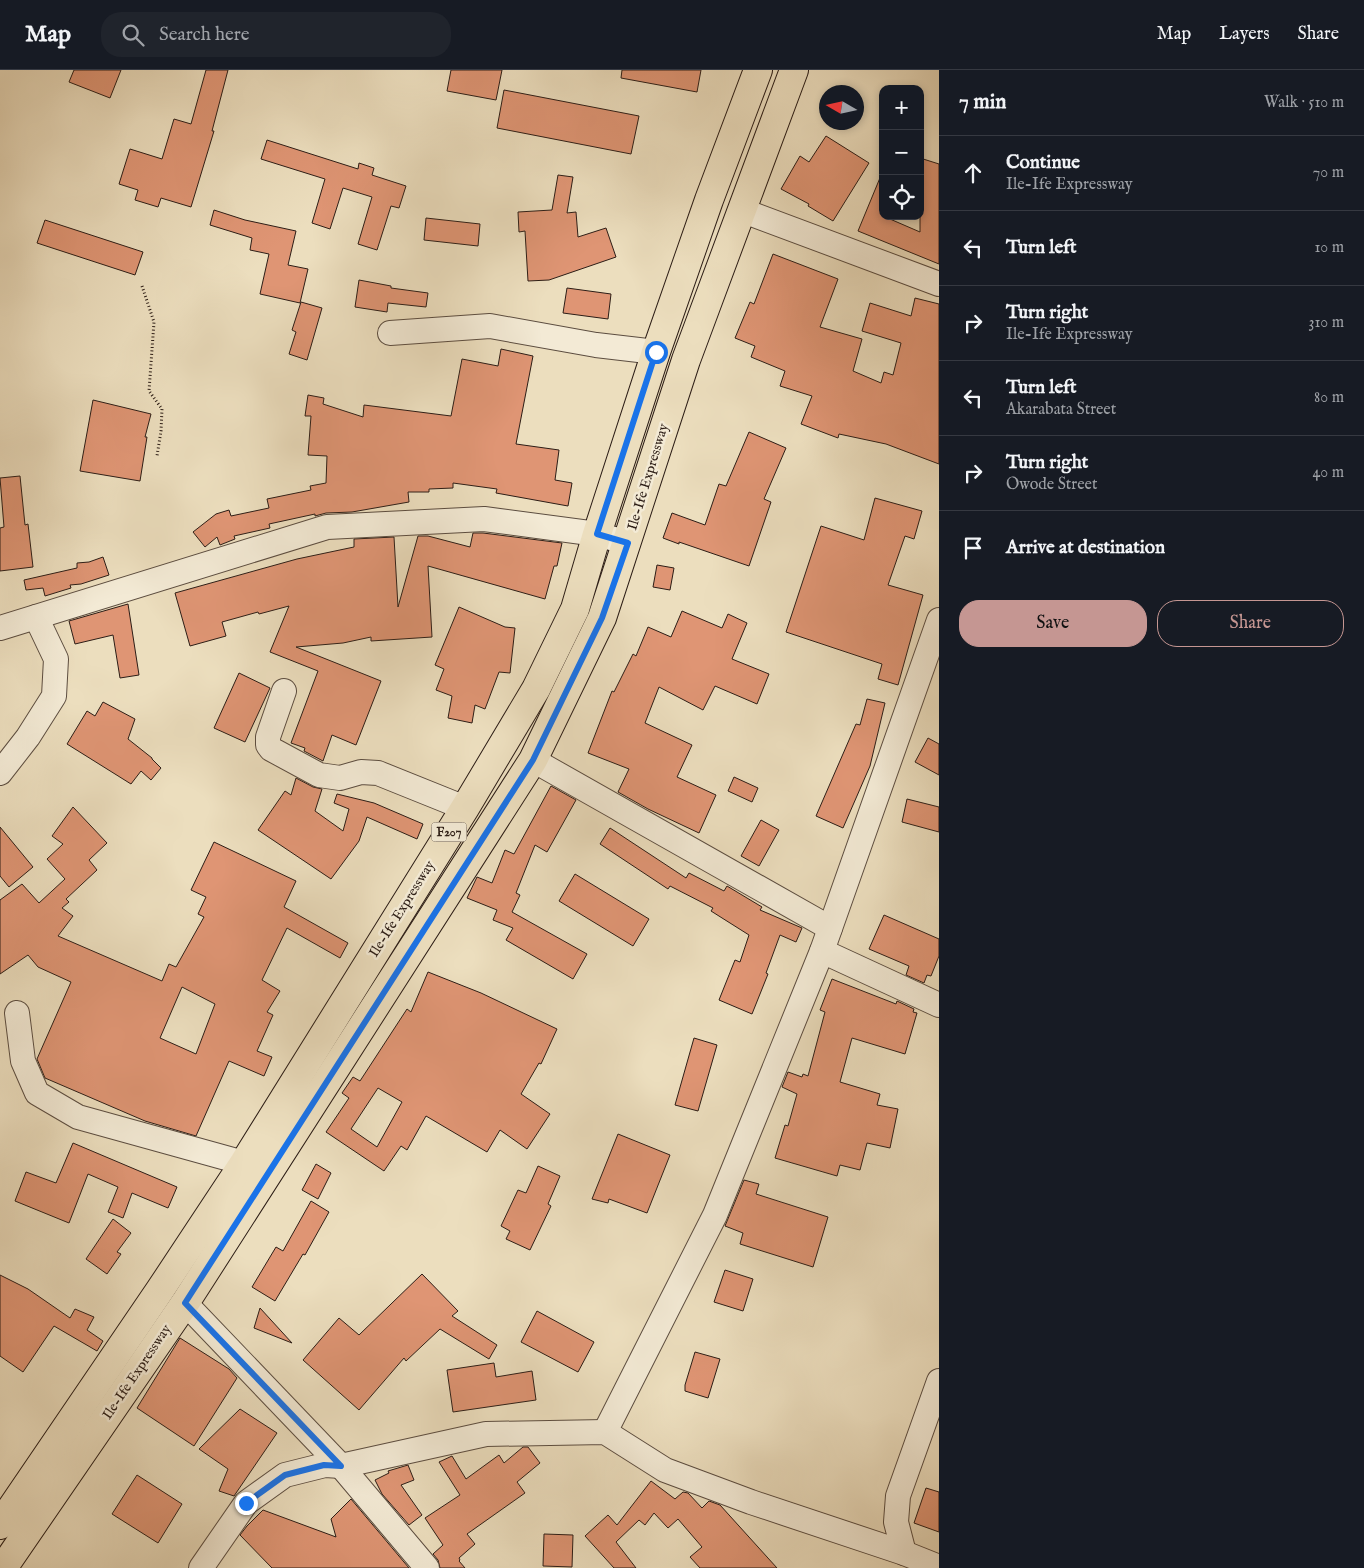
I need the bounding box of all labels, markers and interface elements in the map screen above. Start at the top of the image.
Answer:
search box [101,12,451,57]
text: Map [25,19,71,50]
icon: search [119,21,147,49]
text: Search here [159,23,250,47]
text: Map [1157,23,1191,46]
text: Layers [1219,23,1270,46]
text: Share [1298,23,1339,46]
north arrow [819,85,864,130]
map controls [879,85,924,220]
button: + [879,85,924,130]
text: 7 min [959,89,1006,116]
text: Walk · 510 m [1264,93,1344,113]
button: − [879,130,924,175]
text: Continue [1006,151,1080,175]
icon: ahead [959,159,987,187]
text: 70 m [1313,163,1344,183]
button: locate [879,175,924,220]
text: Ile-Ife Expressway [1006,175,1133,195]
icon: left [959,234,987,262]
text: Turn left [1006,236,1077,260]
text: 10 m [1314,238,1344,258]
text: Turn right [1006,301,1088,325]
icon: right [959,309,987,337]
text: 310 m [1308,313,1344,333]
text: Ile-Ife Expressway [1006,325,1133,345]
route start [645,341,668,364]
text: Turn left [1006,376,1077,400]
icon: left [959,384,987,412]
text: 80 m [1314,388,1344,408]
text: Akarabata Street [1006,400,1116,420]
street label: Ile-Ife Expressway [623,421,673,533]
text: Turn right [1006,451,1088,475]
icon: right [959,459,987,487]
text: 40 m [1312,463,1344,483]
text: Owode Street [1006,475,1097,495]
icon: arrive [959,534,987,562]
text: Arrive at destination [1006,536,1165,560]
button: Save [959,600,1147,647]
button: Share [1157,600,1344,647]
road number: F207 [432,822,466,842]
street label: Ile-Ife Expressway [365,857,439,961]
street label: Ile-Ife Expressway [99,1321,175,1423]
route end [235,1492,258,1515]

